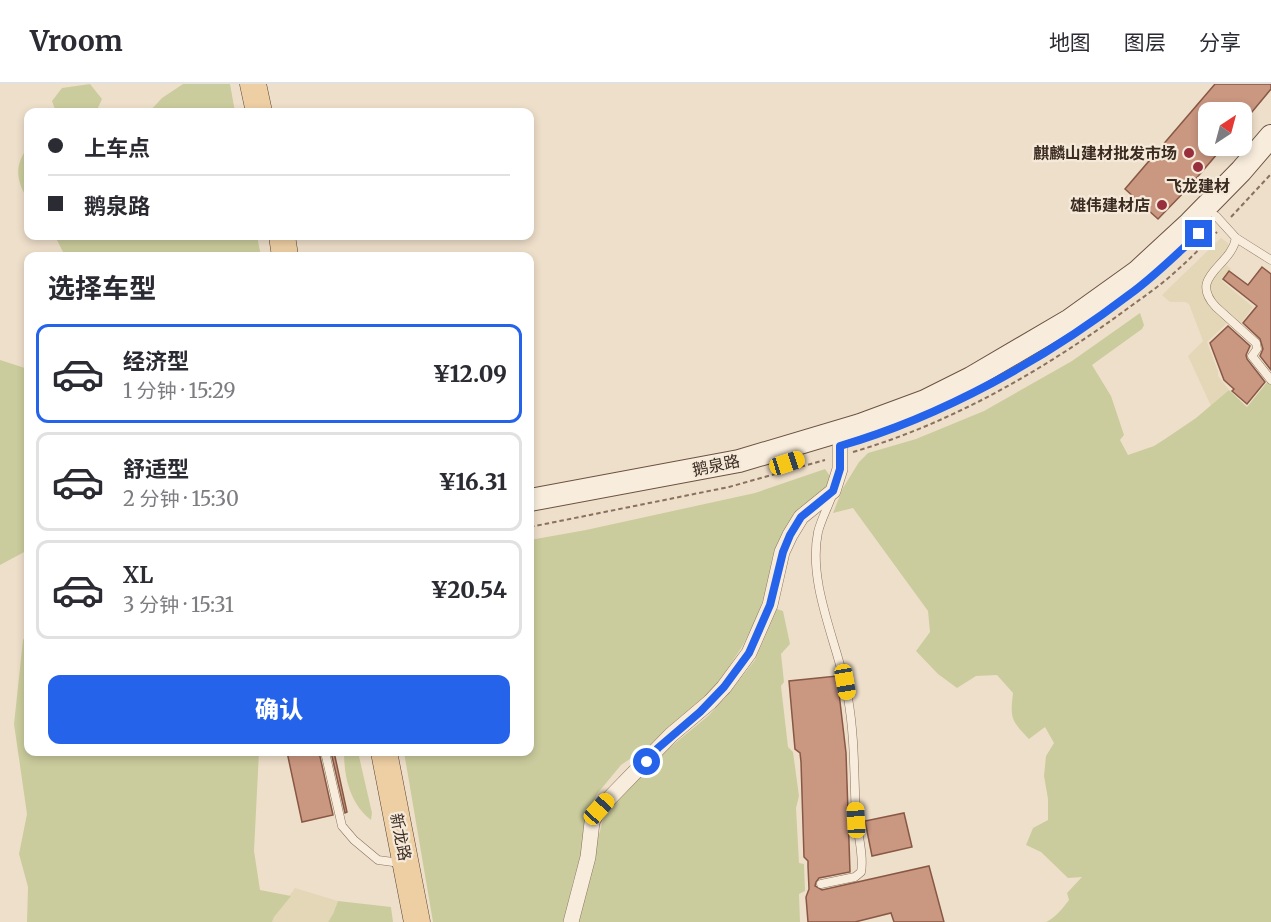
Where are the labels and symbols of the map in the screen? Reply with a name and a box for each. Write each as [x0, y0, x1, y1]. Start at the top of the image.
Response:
north arrow [1198, 102, 1252, 156]
place label: 麒麟山建材批发市场 [1033, 143, 1177, 163]
marker: 麒麟山建材批发市场 [1182, 146, 1196, 160]
marker: 飞龙建材 [1191, 160, 1205, 174]
place label: 飞龙建材 [1166, 176, 1230, 196]
place label: 雄伟建材店 [1070, 195, 1150, 215]
marker: 雄伟建材店 [1155, 198, 1169, 212]
route end [1185, 220, 1212, 247]
car [767, 449, 807, 477]
street label: 鹅泉路 [690, 450, 742, 480]
car [833, 663, 857, 701]
route start [633, 748, 660, 775]
car [580, 790, 618, 828]
car [846, 802, 866, 838]
street label: 新龙路 [387, 812, 415, 862]

